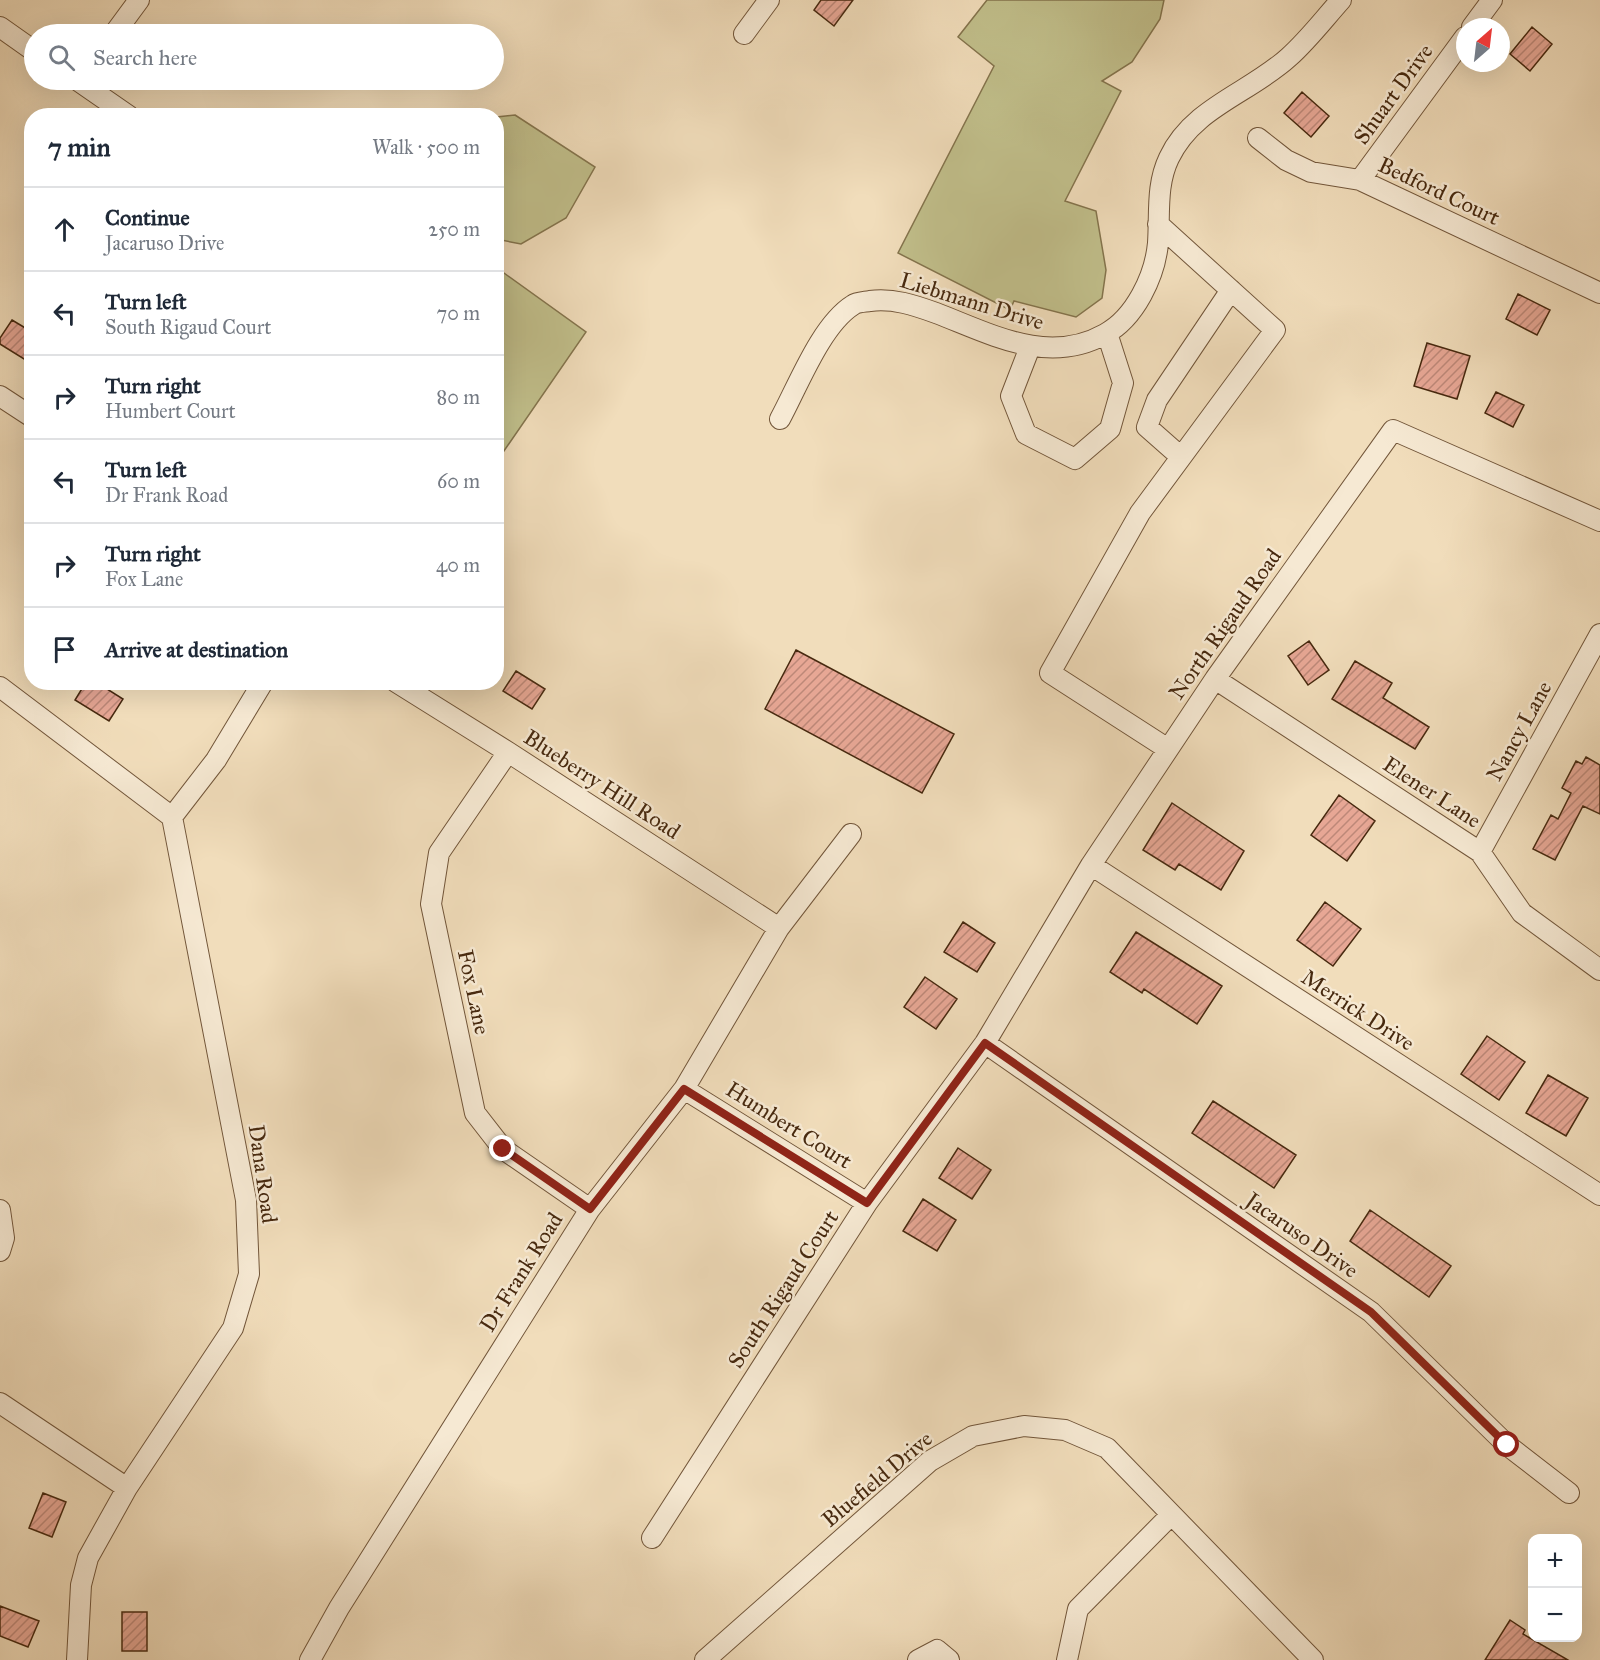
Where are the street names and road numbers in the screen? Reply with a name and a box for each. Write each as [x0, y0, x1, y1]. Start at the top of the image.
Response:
street label: Shuart Drive [1348, 39, 1438, 149]
street label: Bedford Court [1374, 151, 1504, 231]
street label: Liebmann Drive [897, 266, 1047, 336]
street label: North Rigaud Road [1163, 543, 1287, 705]
street label: Nancy Lane [1480, 676, 1558, 786]
street label: Blueberry Hill Road [519, 723, 685, 845]
street label: Elener Lane [1378, 750, 1486, 834]
street label: Fox Lane [452, 947, 496, 1037]
street label: Merrick Drive [1296, 963, 1420, 1057]
street label: Humbert Court [721, 1076, 857, 1175]
street label: Dana Road [243, 1123, 283, 1225]
street label: Jacaruso Drive [1239, 1185, 1363, 1284]
street label: South Rigaud Court [722, 1205, 844, 1373]
street label: Dr Frank Road [474, 1207, 568, 1337]
street label: Bluefield Drive [816, 1425, 938, 1533]

